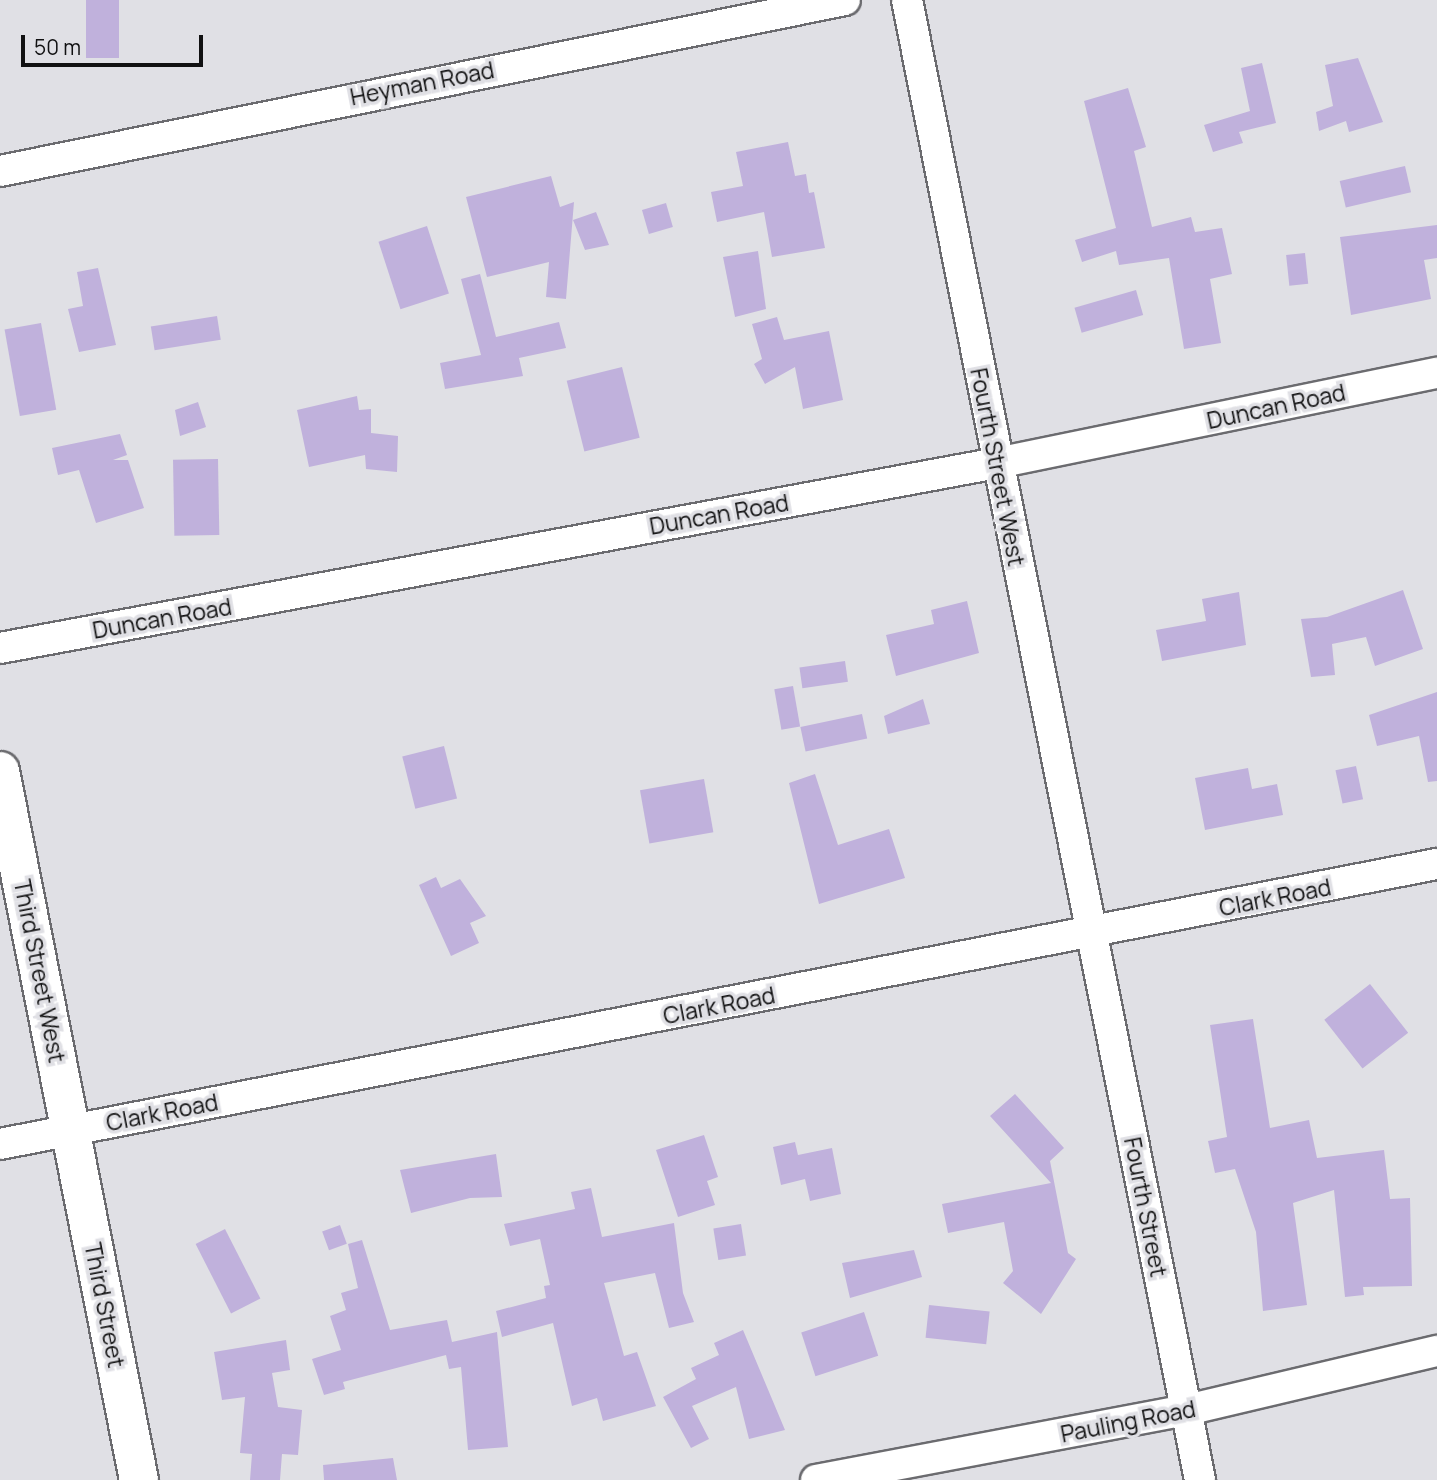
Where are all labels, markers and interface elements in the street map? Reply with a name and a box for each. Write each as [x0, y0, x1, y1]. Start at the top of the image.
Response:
scale bar [24, 21, 206, 65]
text: 50 m [34, 33, 81, 61]
street label: Heyman Road [348, 56, 496, 110]
street label: Fourth Street West [965, 366, 1031, 568]
street label: Duncan Road [1204, 378, 1348, 434]
street label: Duncan Road [647, 488, 791, 540]
street label: Duncan Road [90, 592, 234, 644]
street label: Clark Road [1217, 873, 1333, 921]
street label: Third Street West [9, 877, 71, 1065]
street label: Clark Road [661, 981, 777, 1029]
street label: Clark Road [104, 1088, 220, 1136]
street label: Fourth Street [1119, 1135, 1173, 1279]
street label: Third Street [79, 1240, 131, 1370]
street label: Pauling Road [1058, 1394, 1198, 1448]

